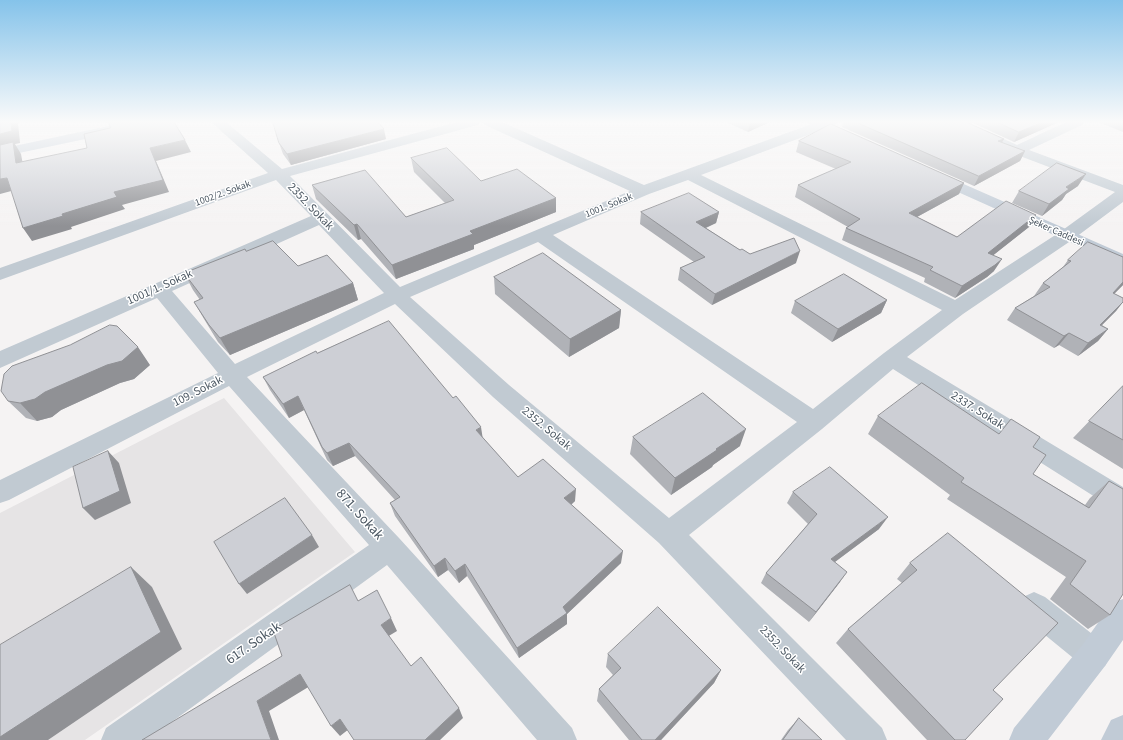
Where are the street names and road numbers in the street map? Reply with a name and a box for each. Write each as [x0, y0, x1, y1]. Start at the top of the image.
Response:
street label: 1002/2. Sokak [193, 178, 253, 210]
street label: 2352. Sokak [284, 180, 336, 234]
street label: 1001. Sokak [584, 191, 634, 221]
street label: Şeker Caddesi [1027, 215, 1085, 249]
street label: 1001/1. Sokak [125, 267, 195, 309]
street label: 109. Sokak [171, 373, 225, 411]
street label: 2337. Sokak [948, 389, 1006, 433]
street label: 2352. Sokak [518, 404, 574, 454]
street label: 871. Sokak [332, 486, 386, 544]
street label: 617. Sokak [223, 619, 285, 669]
street label: 2352. Sokak [756, 623, 808, 677]

